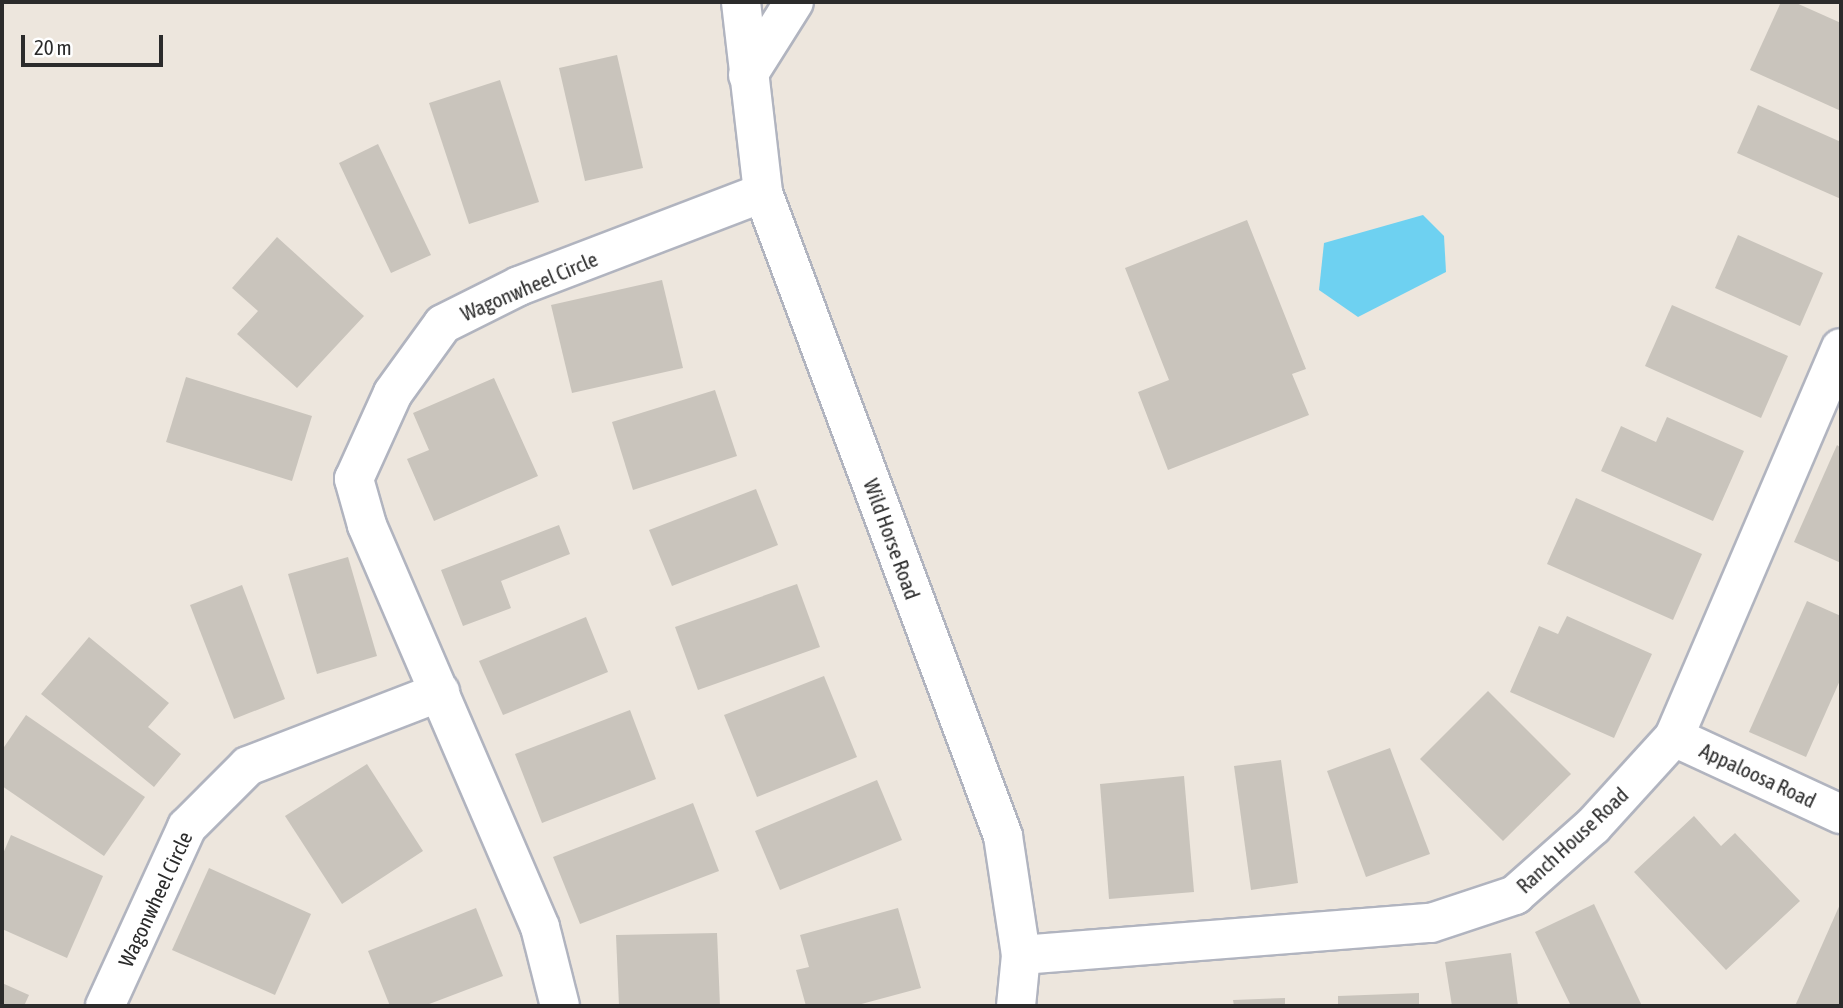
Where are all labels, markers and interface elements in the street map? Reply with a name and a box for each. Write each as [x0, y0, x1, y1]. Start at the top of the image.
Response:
scale bar [24, 21, 166, 65]
text: 20 m [34, 35, 72, 59]
street label: Wagonwheel Circle [457, 246, 601, 326]
street label: Wild Horse Road [859, 475, 925, 603]
street label: Appaloosa Road [1696, 737, 1820, 813]
street label: Ranch House Road [1511, 782, 1633, 898]
street label: Wagonwheel Circle [113, 827, 197, 971]

